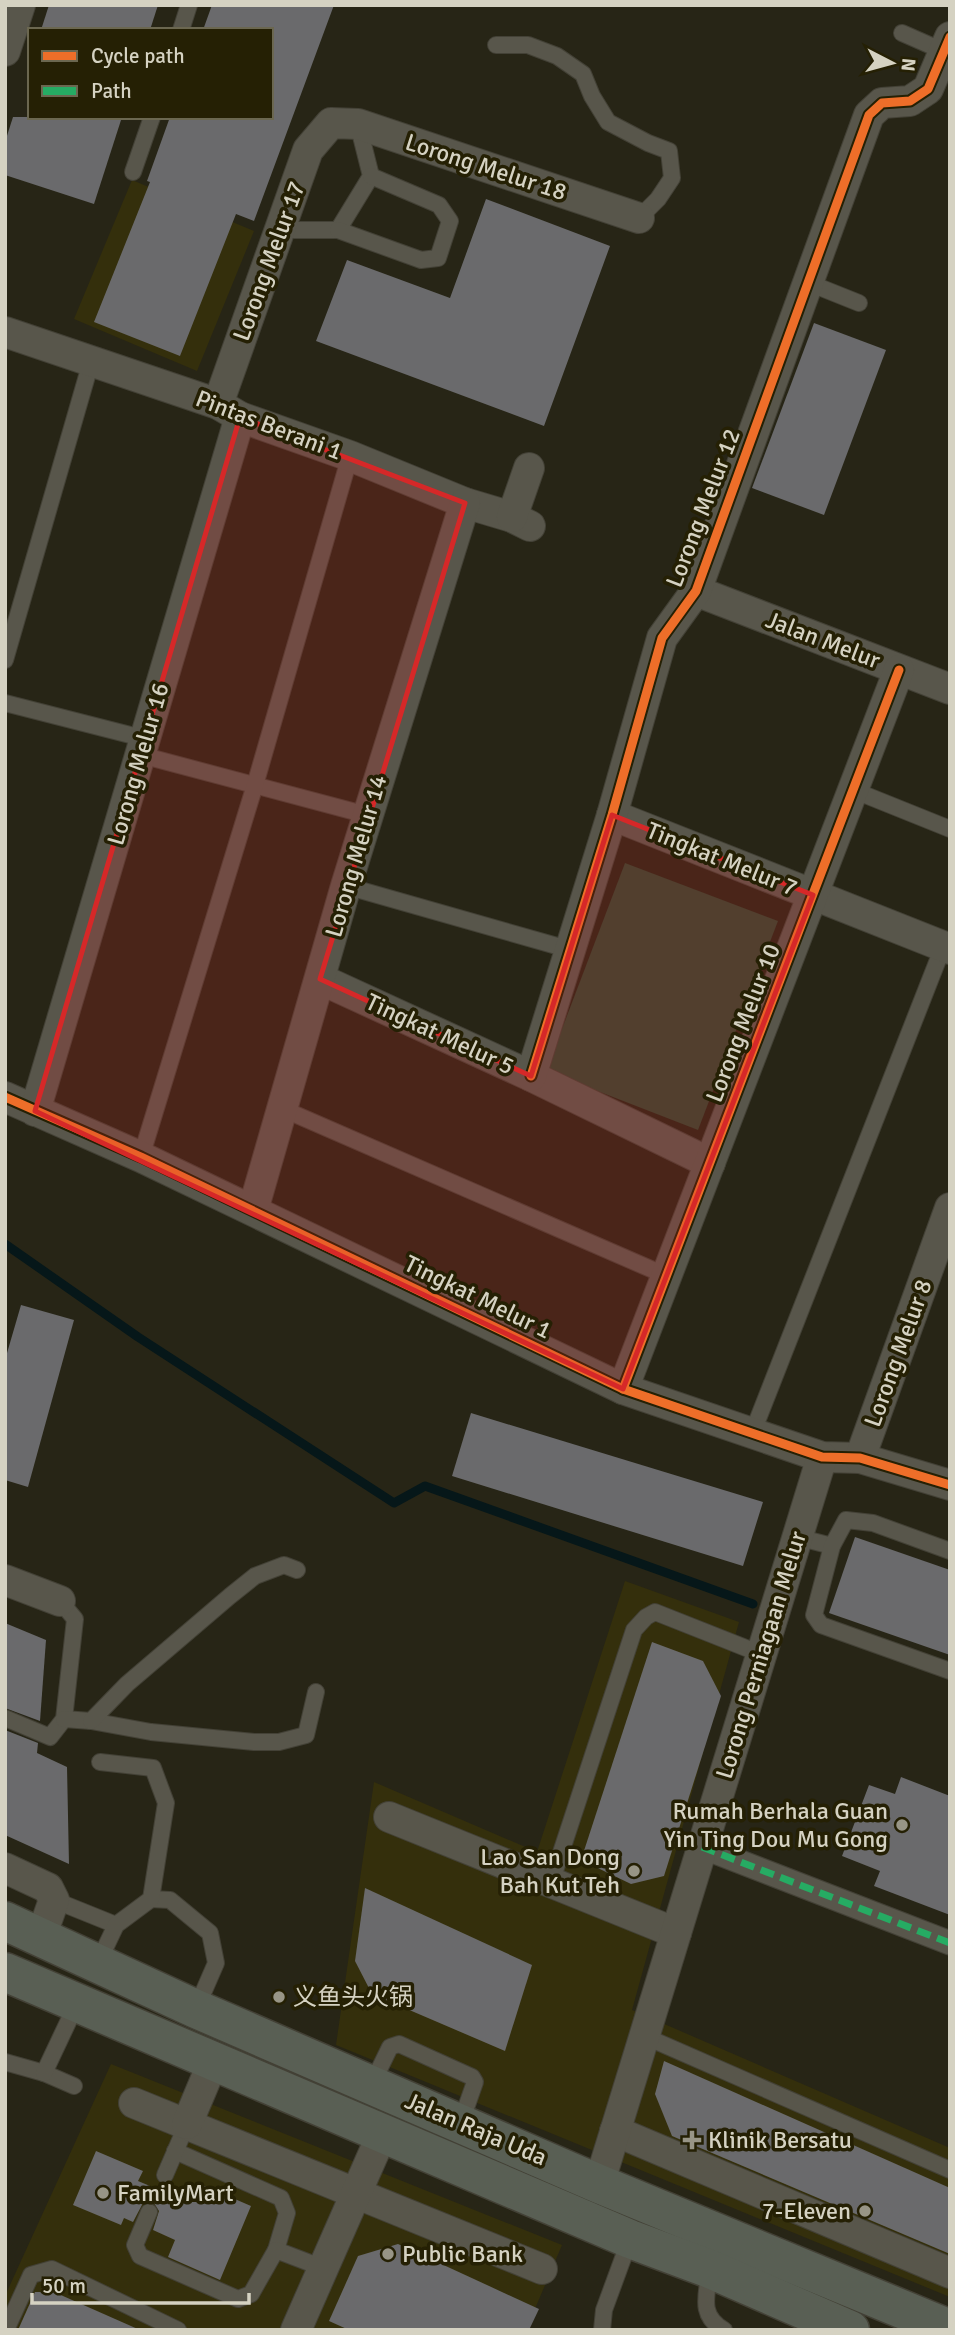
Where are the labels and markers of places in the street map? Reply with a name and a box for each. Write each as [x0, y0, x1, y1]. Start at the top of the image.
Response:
place label: Rumah Berhala Guan Yin Ting Dou Mu Gong [664, 1796, 888, 1854]
marker: Rumah Berhala Guan Yin Ting Dou Mu Gong [894, 1817, 910, 1833]
place label: Lao San Dong Bah Kut Teh [480, 1842, 620, 1900]
marker: Lao San Dong Bah Kut Teh [626, 1863, 642, 1879]
place label: 义鱼头火锅 [293, 1982, 413, 2012]
marker: 义鱼头火锅 [271, 1989, 287, 2005]
place label: Klinik Bersatu [708, 2125, 852, 2155]
marker: Klinik Bersatu [682, 2130, 702, 2150]
place label: FamilyMart [117, 2178, 234, 2208]
marker: FamilyMart [95, 2185, 111, 2201]
place label: 7-Eleven [762, 2196, 851, 2226]
marker: 7-Eleven [857, 2203, 873, 2219]
place label: Public Bank [402, 2239, 523, 2269]
marker: Public Bank [380, 2246, 396, 2262]

